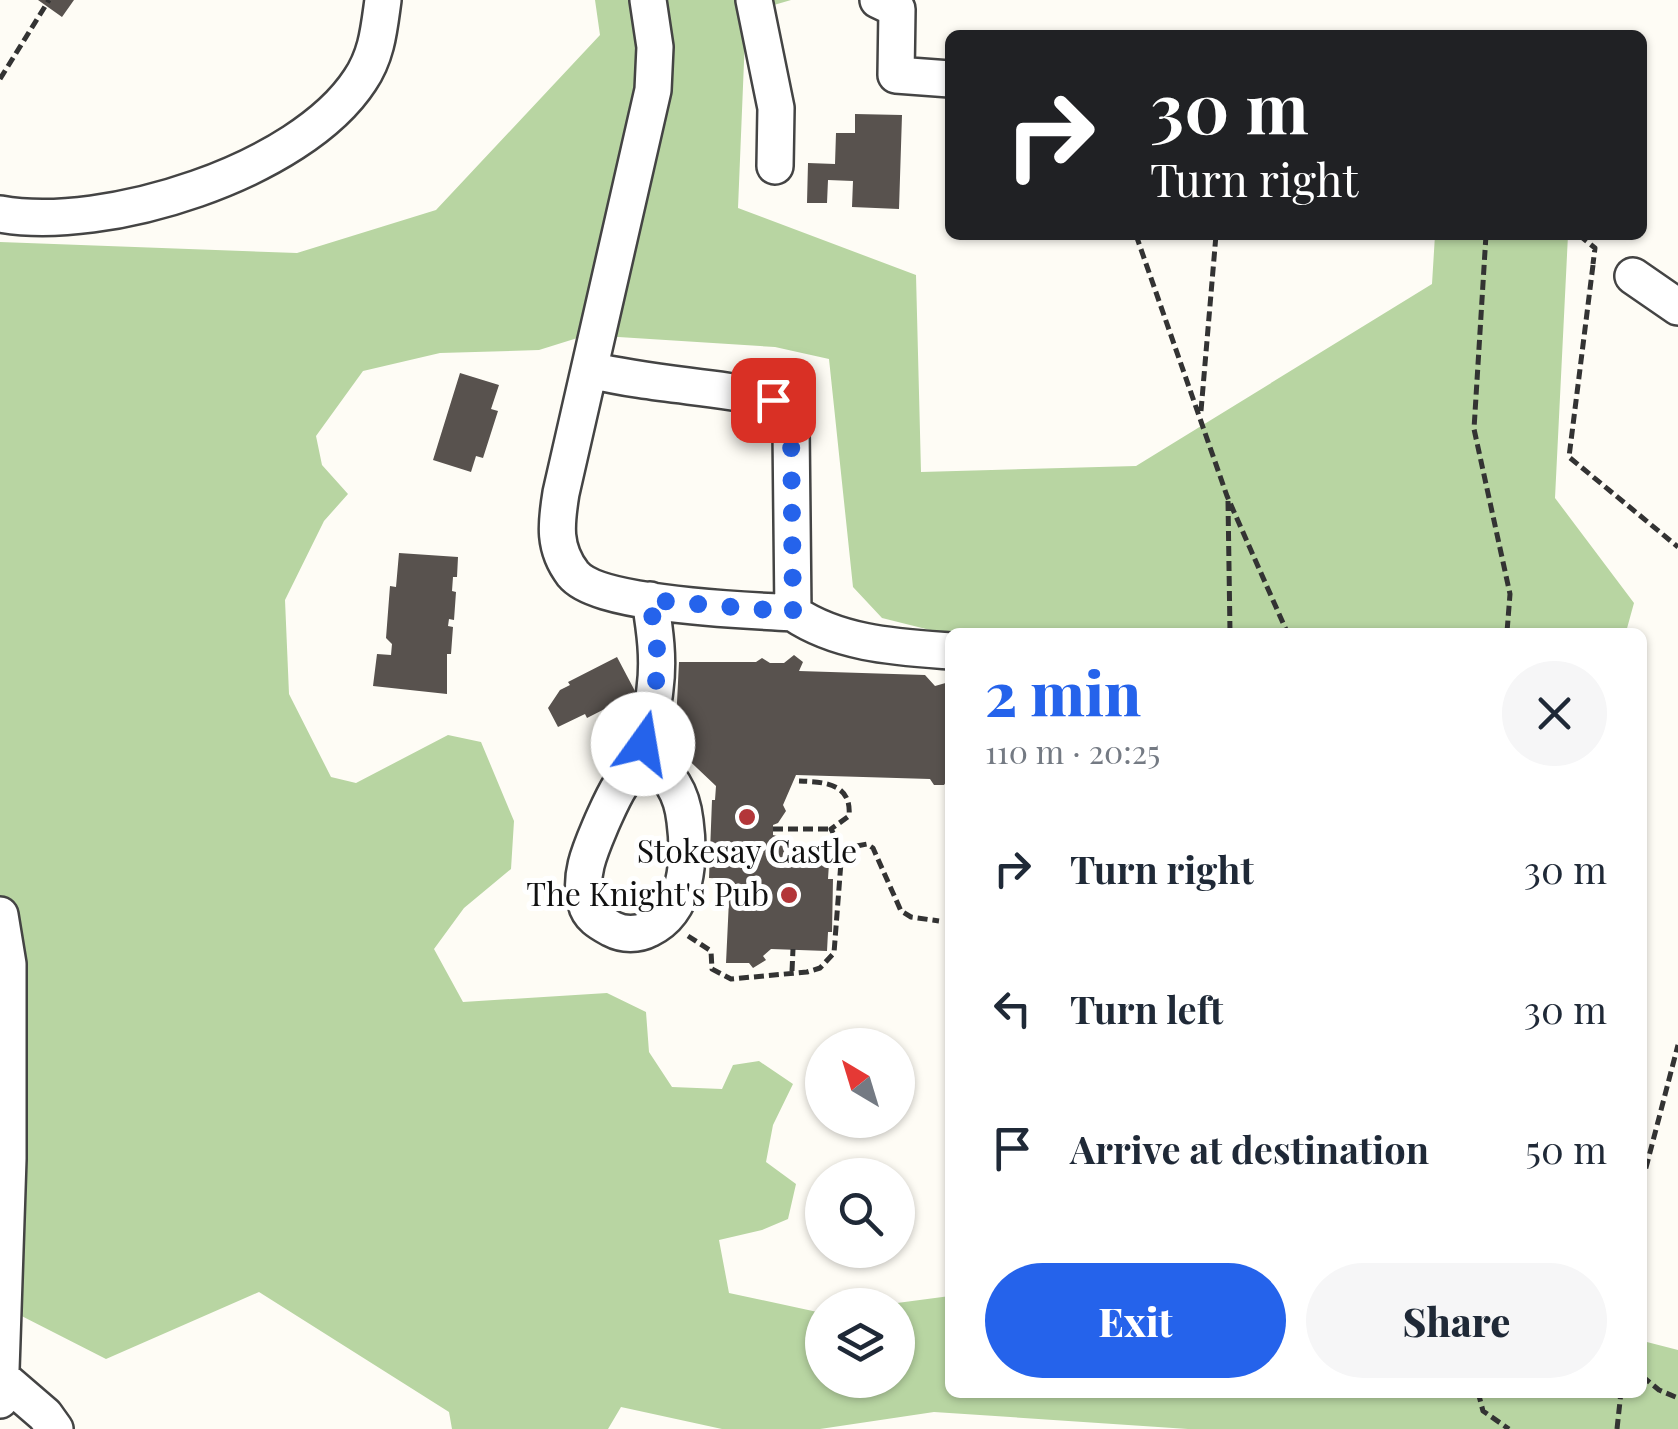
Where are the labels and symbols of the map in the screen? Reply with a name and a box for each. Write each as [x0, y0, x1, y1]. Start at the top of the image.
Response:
pin [731, 358, 816, 443]
position arrow [591, 692, 695, 796]
marker: Stokesay Castle [736, 806, 758, 828]
place label: Stokesay Castle [637, 828, 857, 871]
place label: The Knight's Pub [526, 871, 769, 914]
marker: The Knight's Pub [778, 884, 800, 906]
north arrow [805, 1028, 915, 1138]

